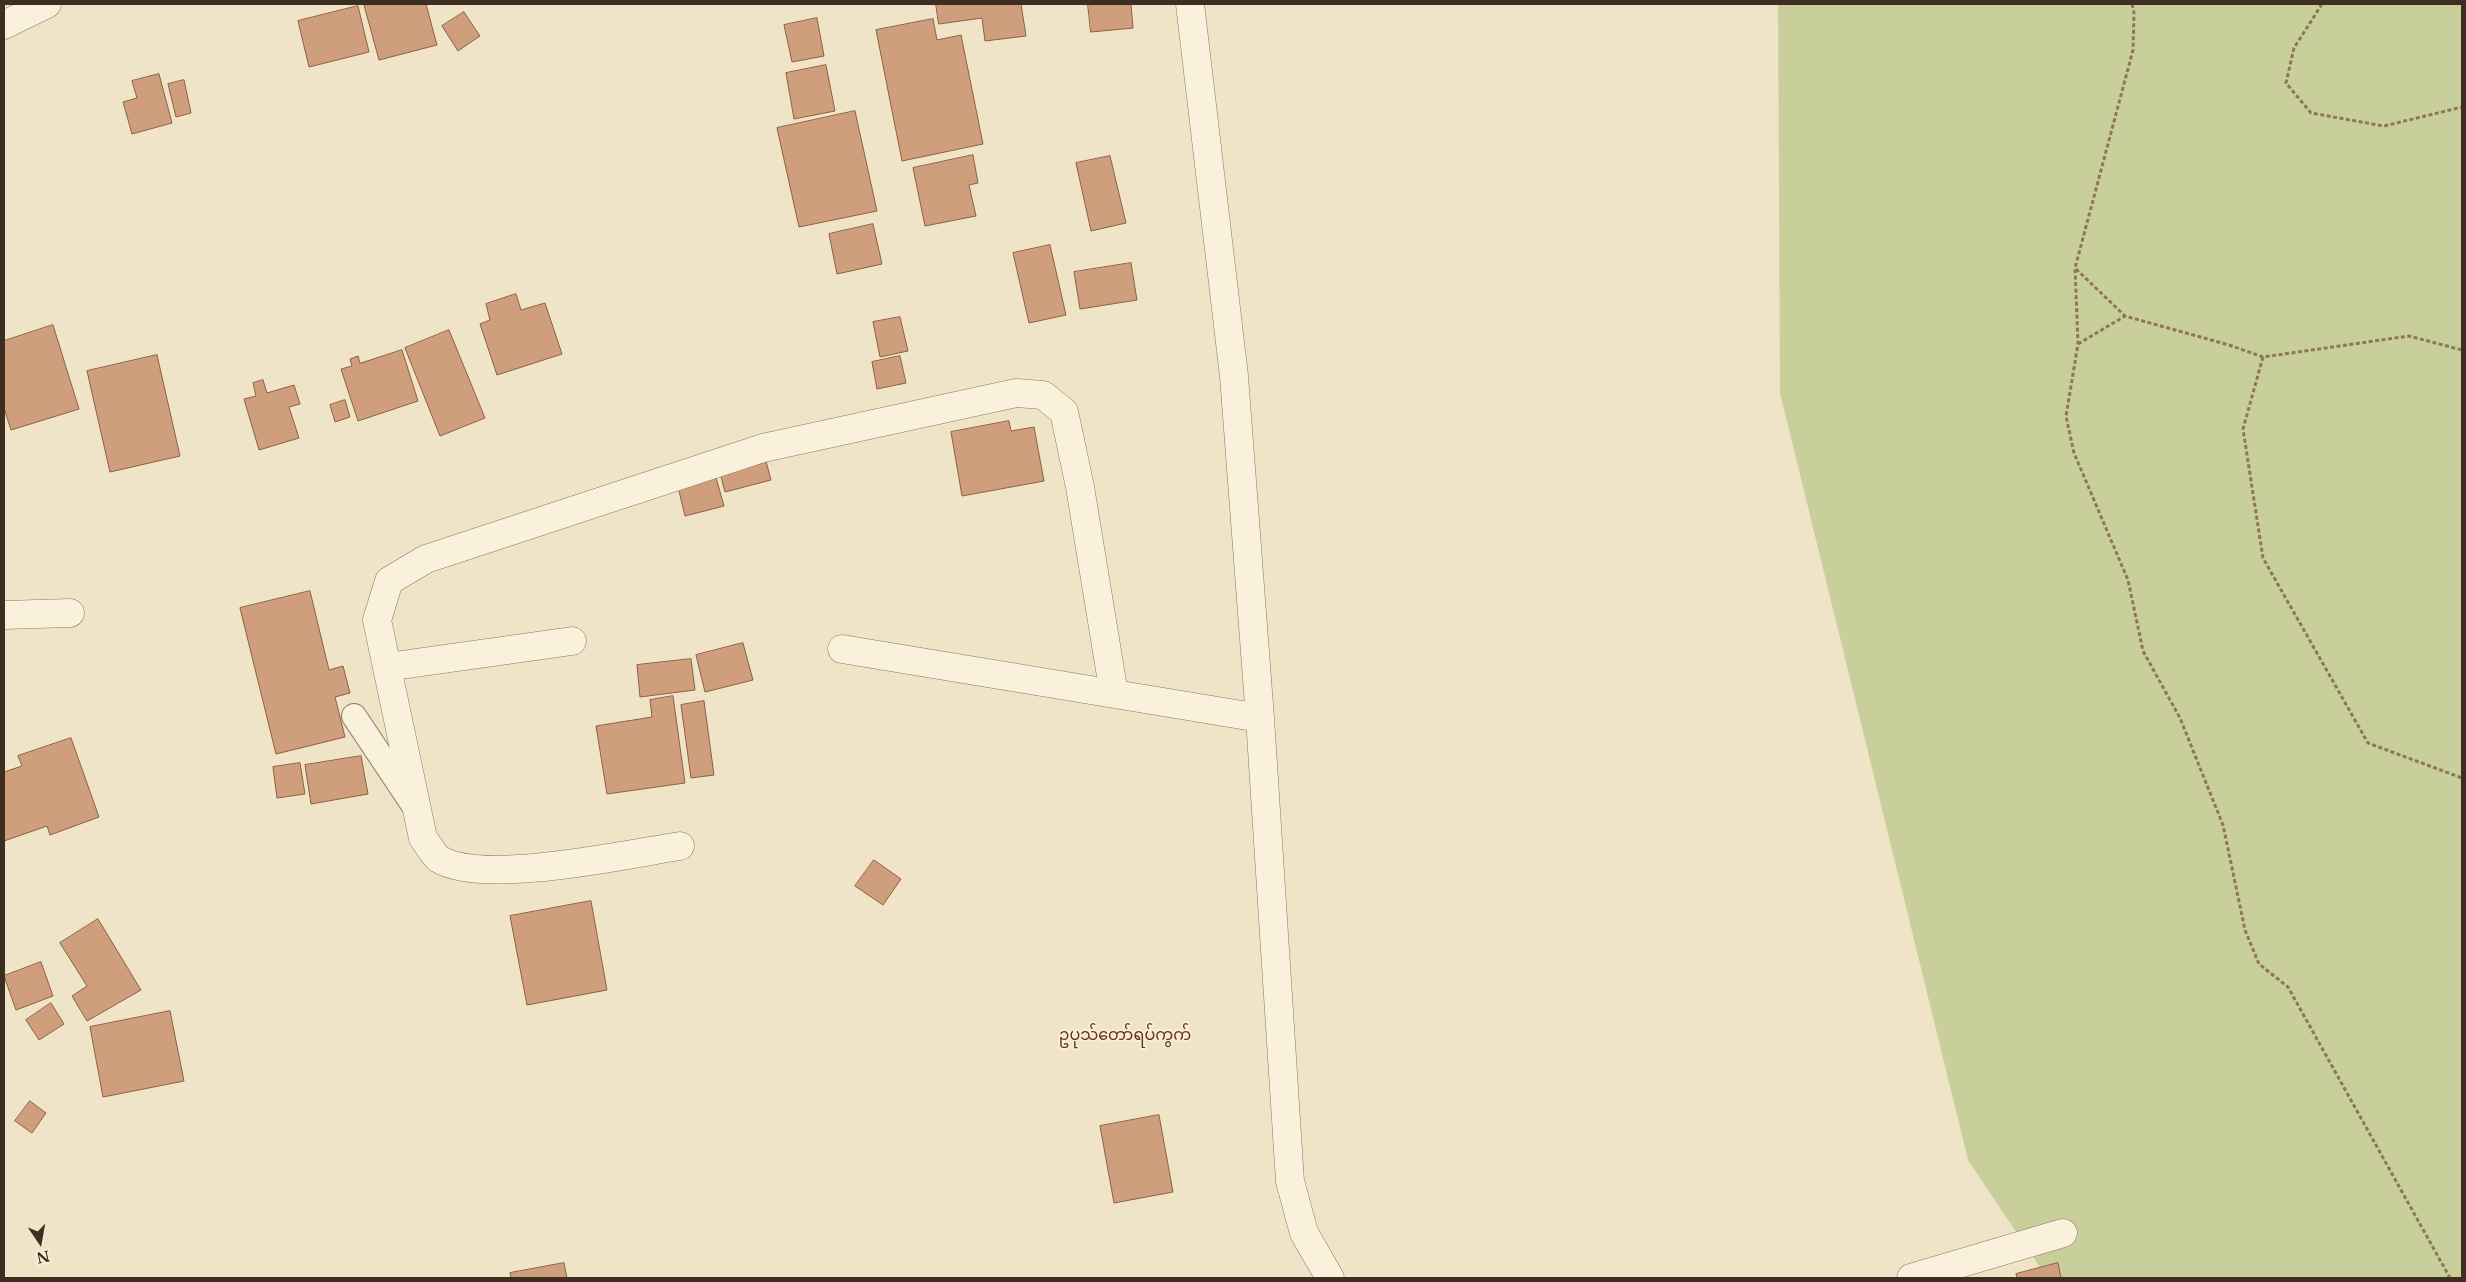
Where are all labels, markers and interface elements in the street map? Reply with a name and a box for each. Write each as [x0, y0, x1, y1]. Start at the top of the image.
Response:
district label: ဥပုသ်တော်ရပ်ကွက် [1059, 1025, 1191, 1045]
north arrow [15, 1217, 65, 1267]
text: N [35, 1246, 51, 1267]

